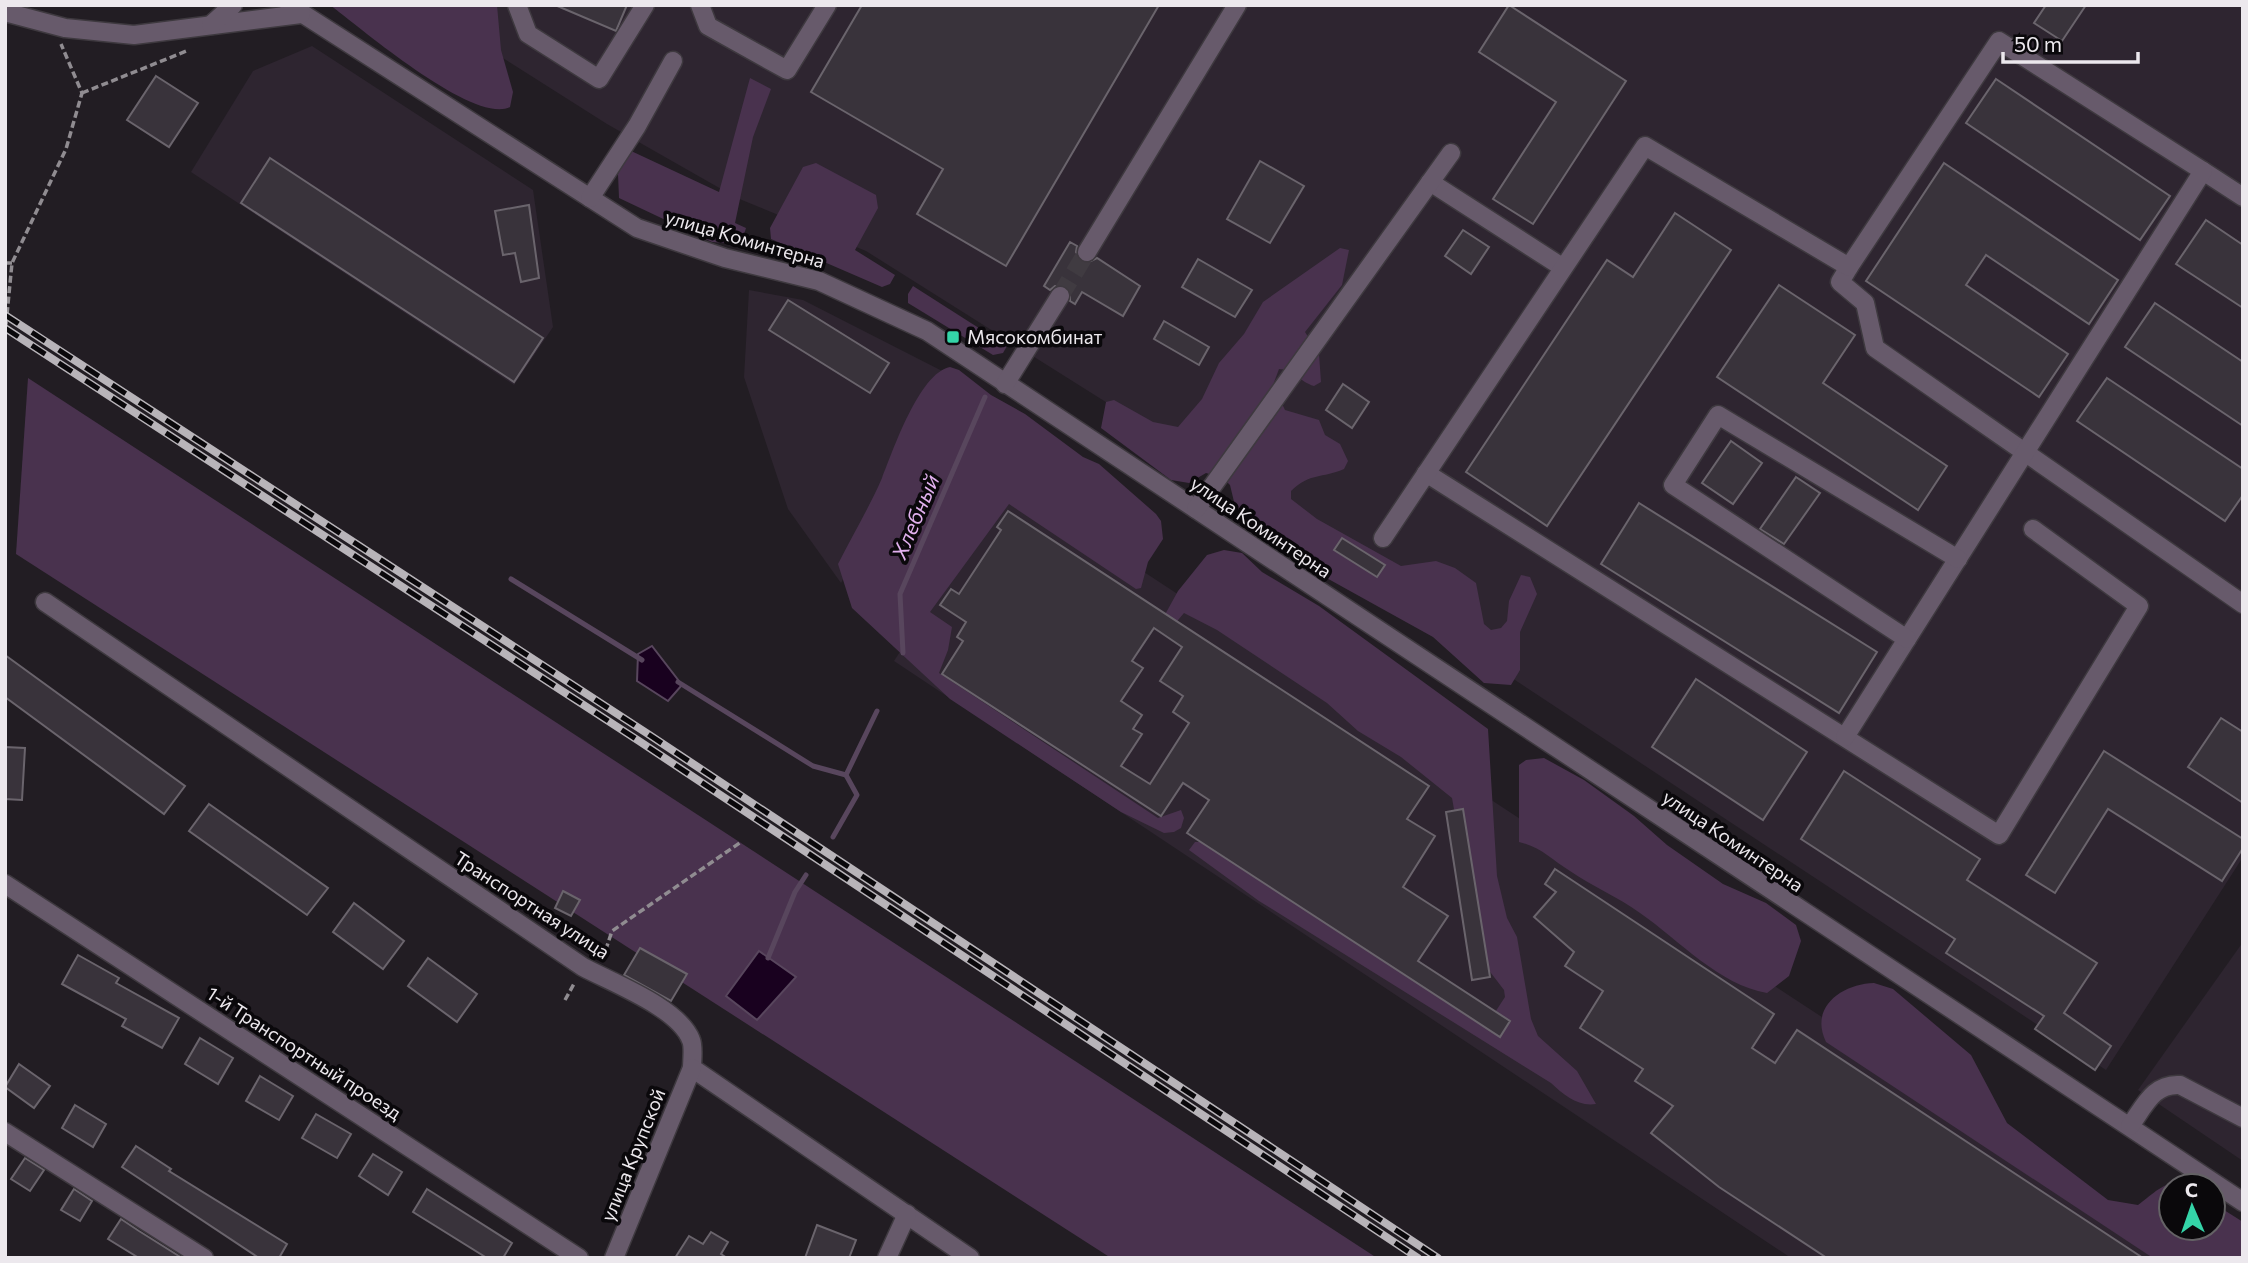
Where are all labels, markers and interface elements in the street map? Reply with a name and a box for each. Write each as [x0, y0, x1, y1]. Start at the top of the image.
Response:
scale bar [2003, 21, 2138, 65]
text: 50 m [2014, 31, 2062, 56]
street label: улица Коминтерна [663, 205, 828, 272]
place label: Мясокомбинат [967, 325, 1103, 348]
marker: Мясокомбинат [945, 329, 961, 345]
water label: Хлебный [885, 470, 944, 563]
street label: улица Коминтерна [1187, 471, 1336, 582]
street label: улица Коминтерна [1659, 785, 1808, 896]
street label: Транспортная улица [450, 846, 614, 963]
street label: 1-й Транспортный проезд [203, 981, 406, 1124]
street label: улица Крупской [595, 1085, 670, 1225]
north arrow [2157, 1172, 2227, 1242]
text: С [2184, 1178, 2198, 1201]

